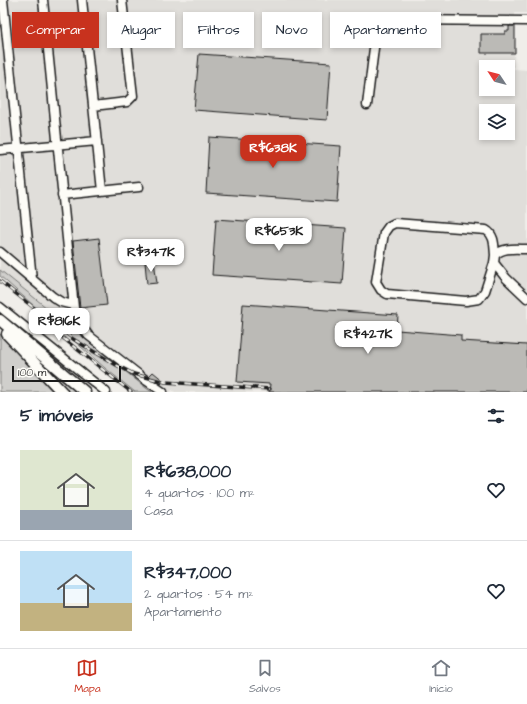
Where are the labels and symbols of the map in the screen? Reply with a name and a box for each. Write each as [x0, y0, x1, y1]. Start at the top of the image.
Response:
north arrow [479, 60, 515, 96]
pin: R$638K [240, 135, 306, 169]
pin: R$653K [246, 218, 312, 252]
pin: R$347K [118, 239, 184, 273]
pin: R$816K [26, 308, 92, 342]
pin: R$427K [335, 321, 401, 355]
scale bar [12, 364, 121, 383]

